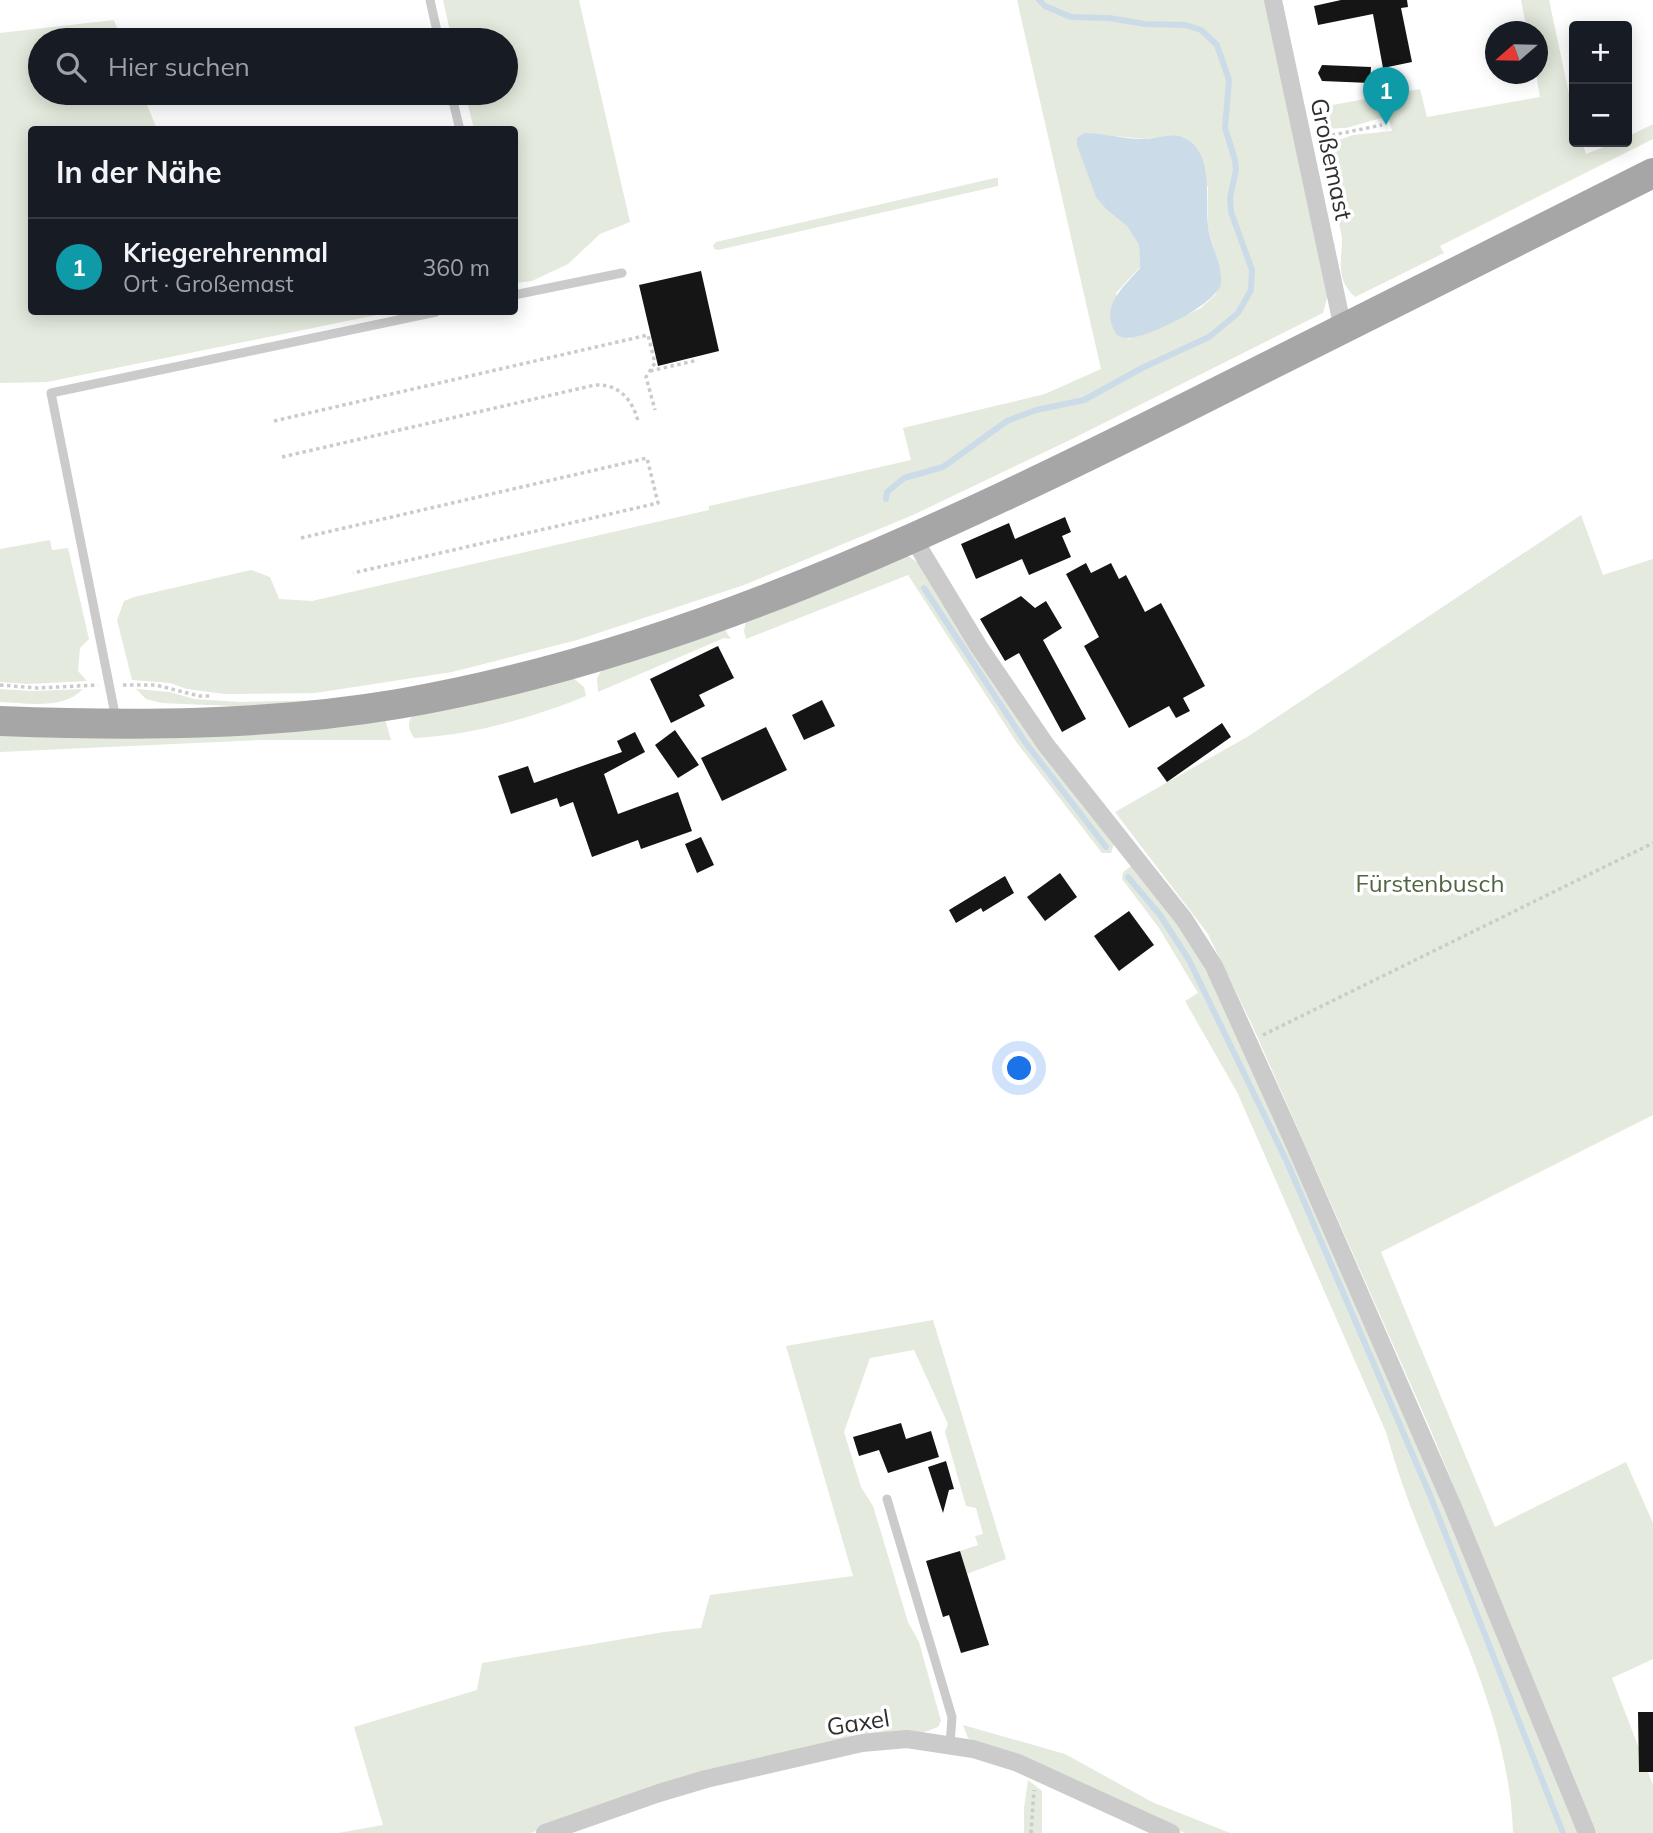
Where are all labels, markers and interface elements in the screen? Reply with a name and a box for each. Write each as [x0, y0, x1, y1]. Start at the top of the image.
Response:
north arrow [1485, 21, 1548, 84]
map controls [1569, 21, 1632, 147]
button: + [1569, 21, 1632, 84]
search box [28, 28, 518, 105]
icon: search [52, 48, 90, 86]
text: Hier suchen [108, 50, 250, 83]
pin: 1 [1363, 67, 1409, 125]
button: − [1569, 84, 1632, 147]
street label: Großemast [1304, 95, 1360, 223]
text: In der Nähe [56, 153, 222, 191]
text: Kriegerehrenmal [123, 236, 328, 269]
text: 1 [72, 253, 86, 282]
text: 360 m [422, 253, 490, 282]
text: Ort · Großemast [123, 269, 294, 298]
park label: Fürstenbusch [1356, 868, 1504, 898]
your location [1002, 1051, 1036, 1085]
street label: Gaxel [824, 1702, 892, 1742]

